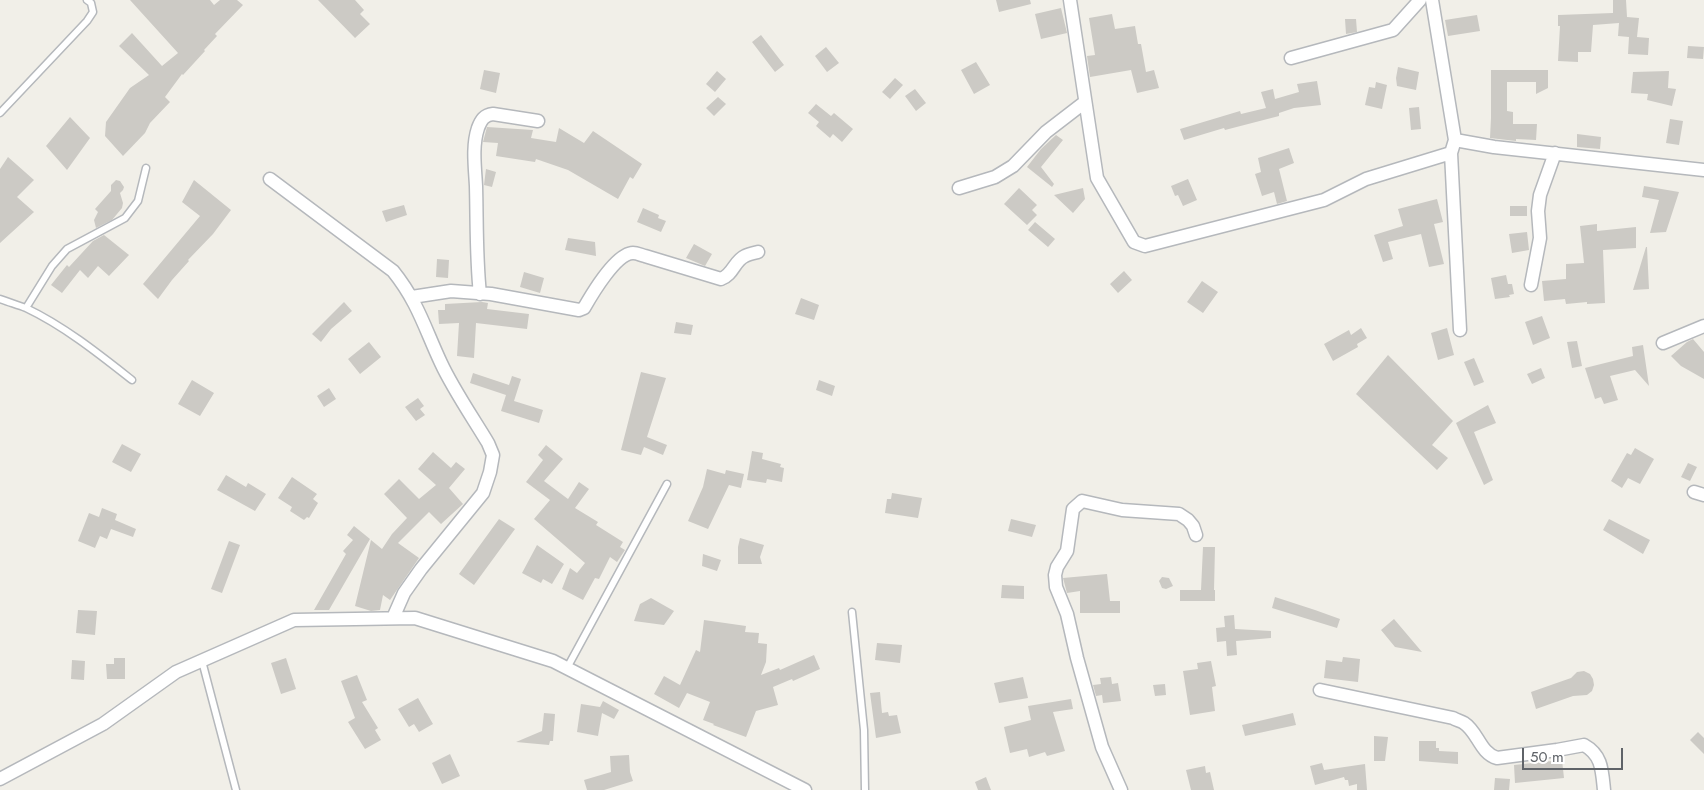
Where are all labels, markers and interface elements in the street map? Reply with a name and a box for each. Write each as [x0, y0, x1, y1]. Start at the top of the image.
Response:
scale bar [1524, 738, 1625, 770]
text: 50 m [1530, 746, 1564, 768]

